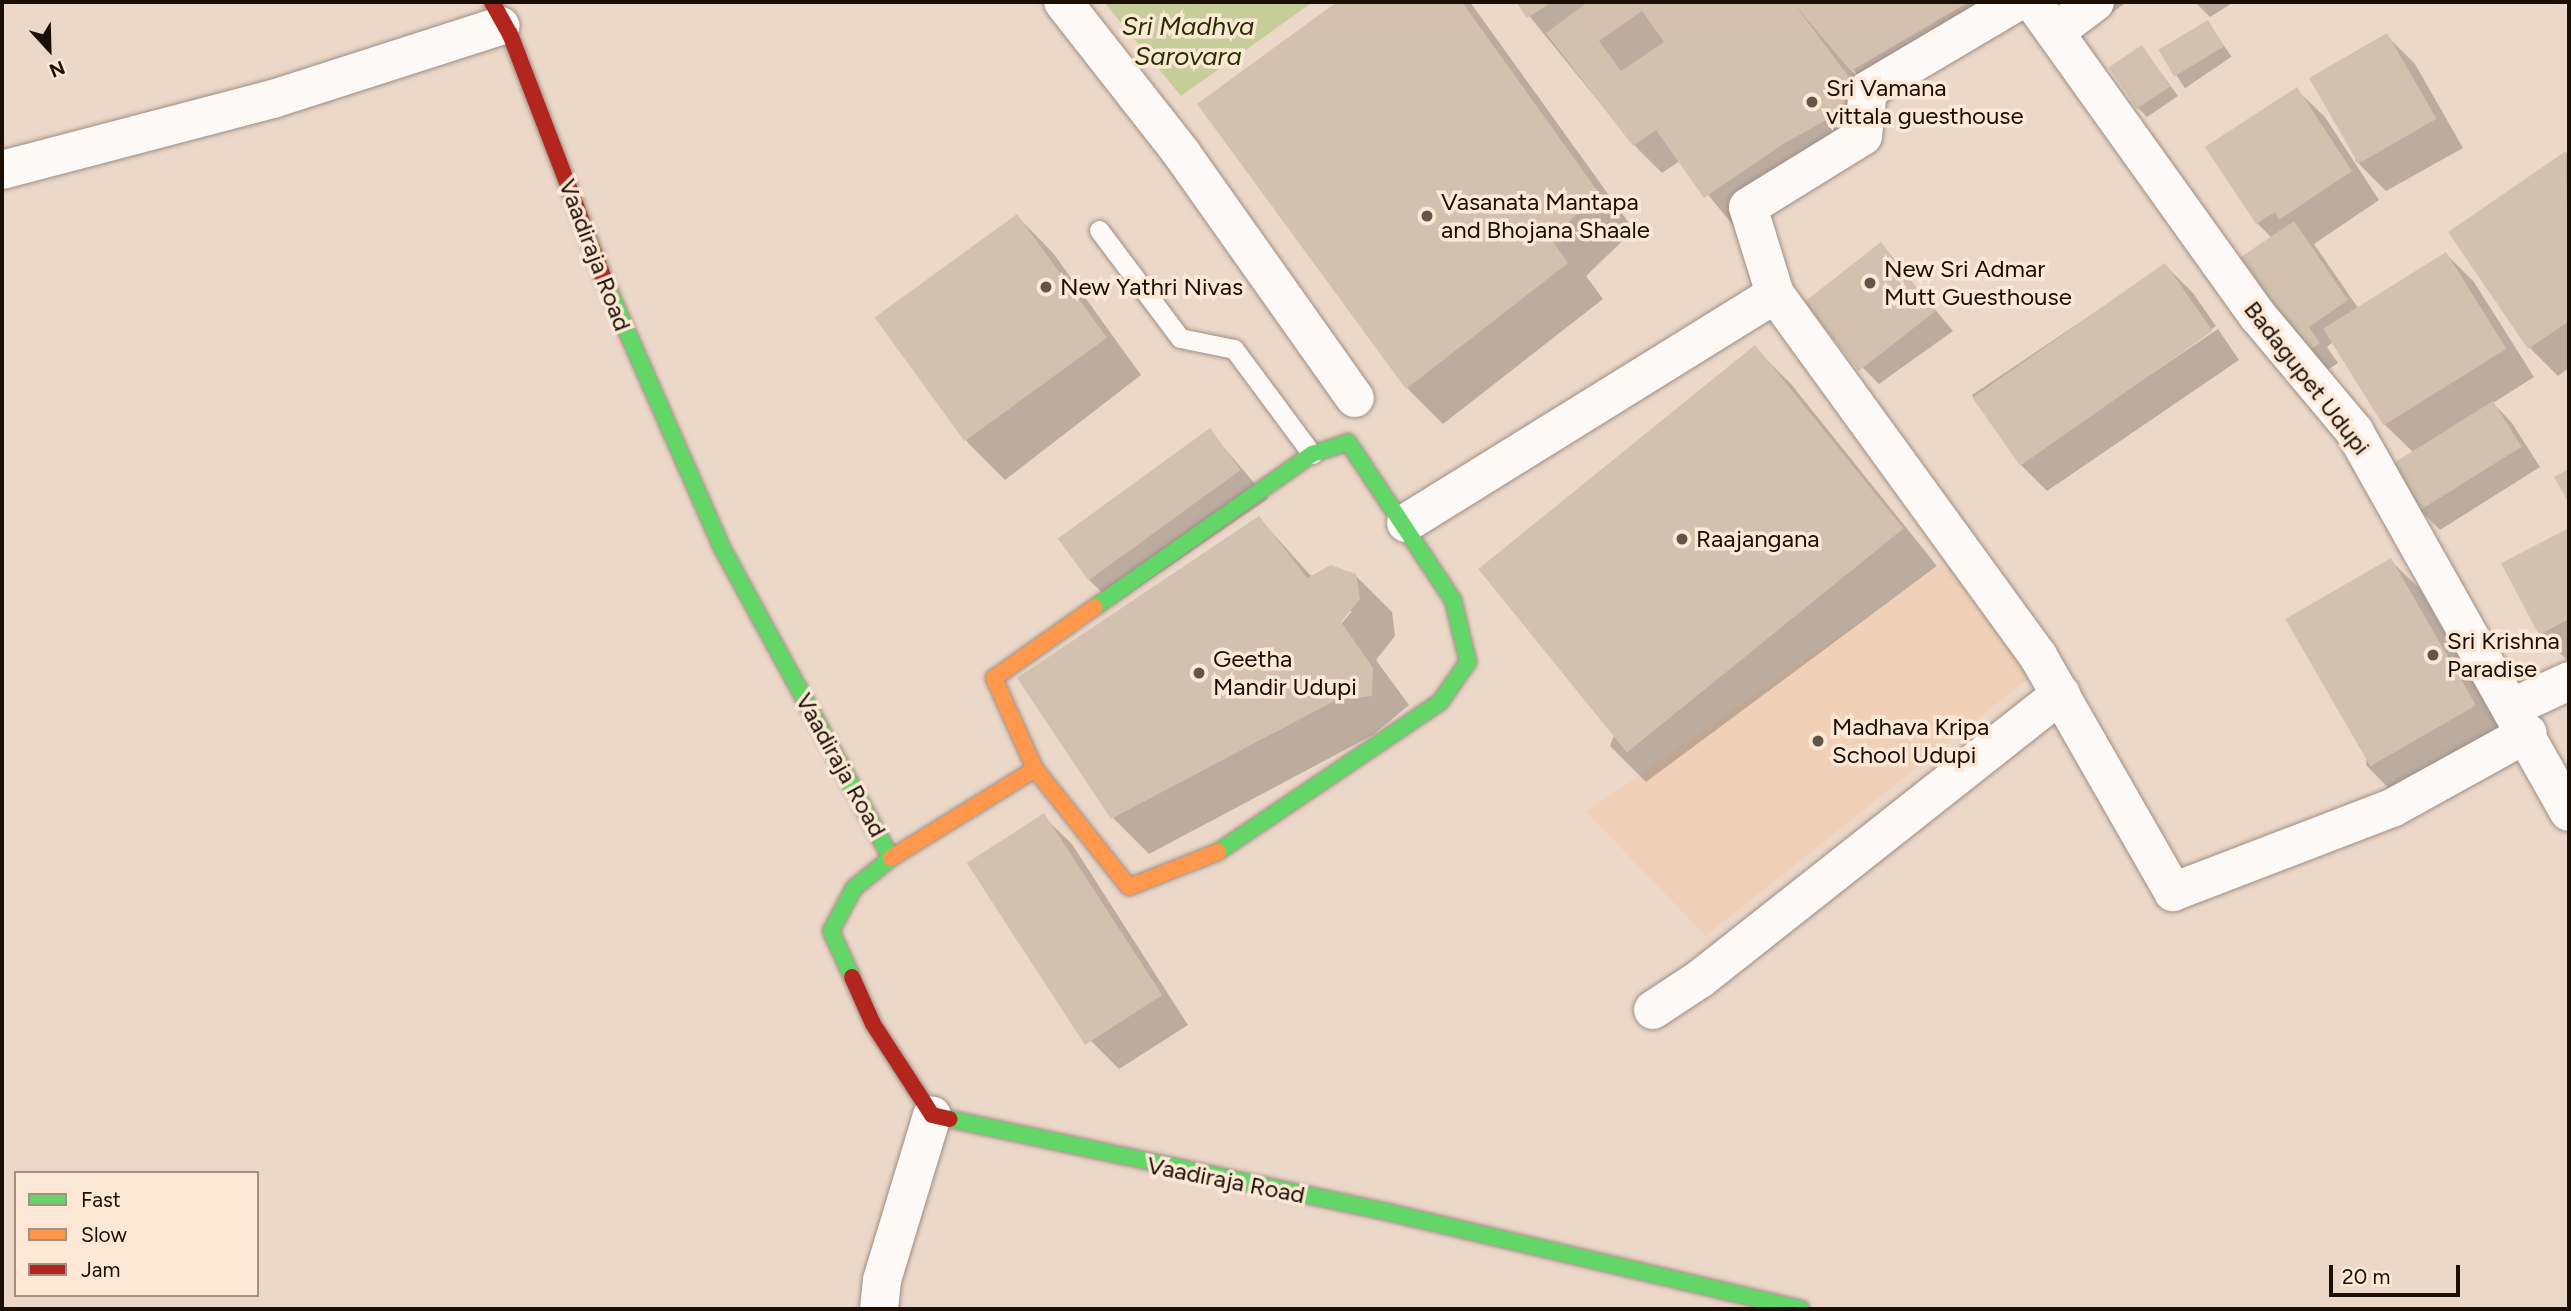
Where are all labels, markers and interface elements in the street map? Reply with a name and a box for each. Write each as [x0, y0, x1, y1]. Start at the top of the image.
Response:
water label: Sri Madhva Sarovara [1122, 11, 1254, 72]
north arrow [14, 14, 84, 84]
text: N [46, 56, 68, 82]
place label: Sri Vamana vittala guesthouse [1826, 74, 2024, 130]
marker: Sri Vamana vittala guesthouse [1804, 94, 1820, 110]
street label: Vaadiraja Road [553, 175, 637, 335]
place label: Vasanata Mantapa and Bhojana Shaale [1441, 188, 1650, 244]
marker: Vasanata Mantapa and Bhojana Shaale [1419, 208, 1435, 224]
place label: New Sri Admar Mutt Guesthouse [1884, 255, 2072, 311]
place label: New Yathri Nivas [1060, 273, 1243, 301]
marker: New Sri Admar Mutt Guesthouse [1862, 275, 1878, 291]
marker: New Yathri Nivas [1038, 279, 1054, 295]
street label: Badagupet Udupi [2238, 295, 2376, 461]
place label: Raajangana [1696, 525, 1820, 553]
marker: Raajangana [1674, 531, 1690, 547]
place label: Sri Krishna Paradise [2447, 627, 2560, 683]
place label: Geetha Mandir Udupi [1213, 645, 1357, 701]
marker: Sri Krishna Paradise [2425, 647, 2441, 663]
marker: Geetha Mandir Udupi [1191, 665, 1207, 681]
street label: Vaadiraja Road [790, 688, 892, 842]
place label: Madhava Kripa School Udupi [1832, 713, 1989, 769]
marker: Madhava Kripa School Udupi [1810, 733, 1826, 749]
street label: Vaadiraja Road [1145, 1151, 1307, 1209]
legend [14, 1171, 259, 1297]
text: Fast [81, 1187, 121, 1212]
text: Slow [81, 1222, 127, 1247]
scale bar [2333, 1252, 2464, 1296]
text: Jam [81, 1257, 120, 1282]
text: 20 m [2342, 1264, 2390, 1289]

